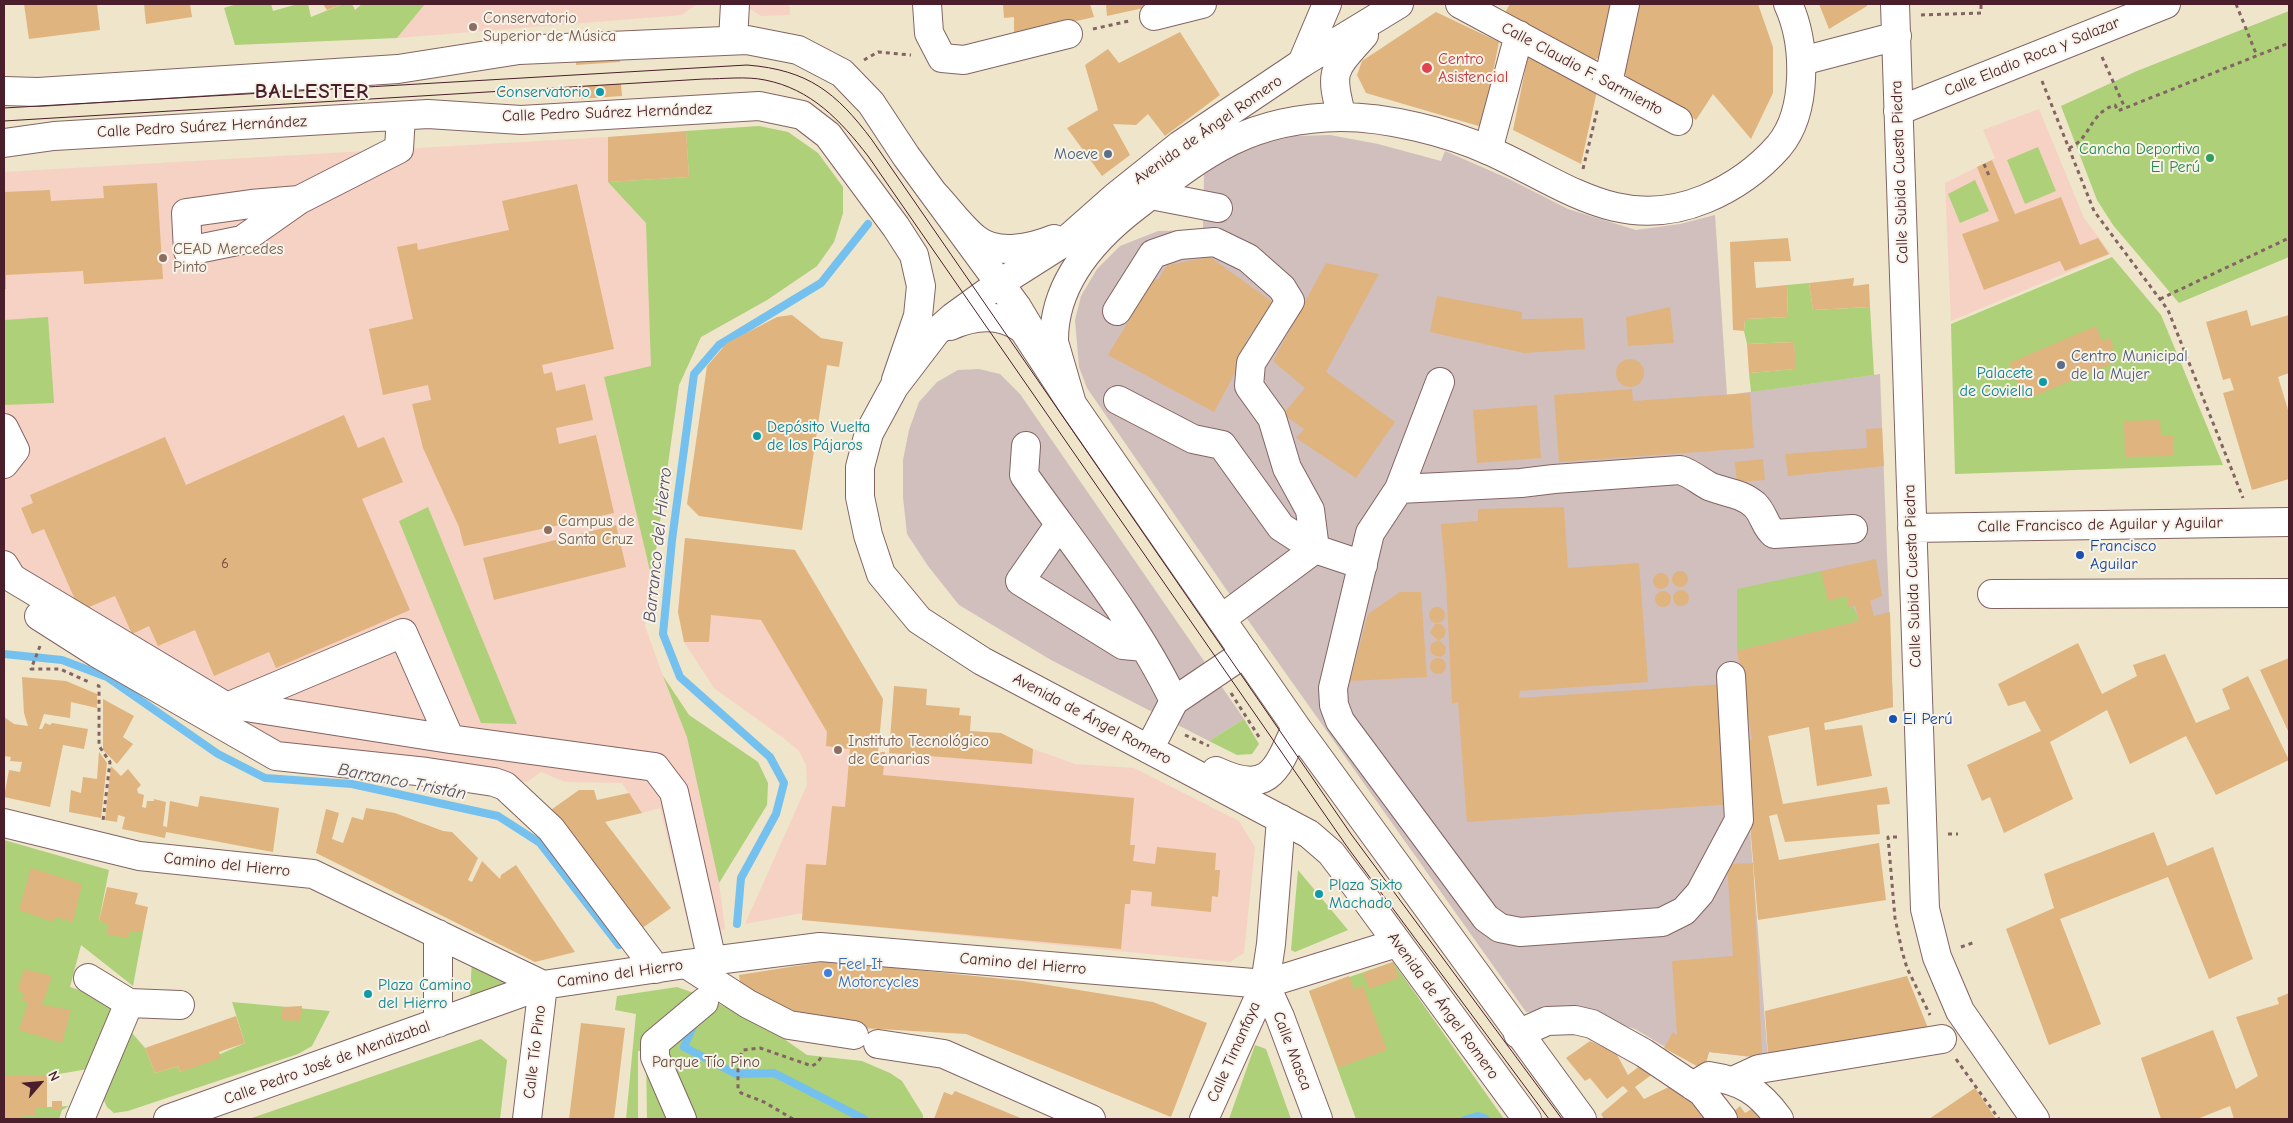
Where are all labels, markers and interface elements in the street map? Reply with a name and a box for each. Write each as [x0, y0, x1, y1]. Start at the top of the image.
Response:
place label: Conservatorio Superior de Música [483, 8, 616, 46]
street label: Calle Eladio Roca y Salazar [1942, 13, 2122, 101]
street label: Calle Claudio F. Sarmiento [1498, 18, 1666, 120]
marker: Conservatorio Superior de Música [467, 21, 479, 33]
place label: Centro Asistencial [1438, 49, 1508, 87]
marker: Centro Asistencial [1420, 61, 1434, 75]
street label: Avenida de Ángel Romero [1130, 71, 1286, 189]
district label: BALLESTER [254, 79, 370, 105]
street label: Calle Subida Cuesta Piedra [1887, 80, 1913, 264]
place label: Conservatorio [496, 82, 590, 102]
marker: Conservatorio [594, 86, 606, 98]
street label: Calle Pedro Suárez Hernández [502, 100, 712, 126]
street label: Calle Pedro Suárez Hernández [97, 112, 307, 142]
place label: Cancha Deportiva El Perú [2079, 139, 2200, 177]
place label: Moeve [1054, 144, 1098, 164]
marker: Moeve [1102, 148, 1114, 160]
marker: Cancha Deportiva El Perú [2204, 152, 2216, 164]
place label: CEAD Mercedes Pinto [173, 239, 283, 277]
marker: CEAD Mercedes Pinto [157, 252, 169, 264]
place label: Centro Municipal de la Mujer [2071, 346, 2188, 384]
marker: Centro Municipal de la Mujer [2055, 359, 2067, 371]
place label: Palacete de Coviella [1959, 363, 2033, 401]
marker: Palacete de Coviella [2037, 376, 2049, 388]
place label: Depósito Vuelta de los Pájaros [767, 417, 870, 455]
marker: Depósito Vuelta de los Pájaros [751, 430, 763, 442]
water label: Barranco del Hierro [639, 466, 677, 624]
street label: Calle Subida Cuesta Piedra [1900, 484, 1926, 668]
place label: Campus de Santa Cruz [558, 511, 634, 549]
street label: Calle Francisco de Aguilar y Aguilar [1977, 513, 2223, 537]
marker: Campus de Santa Cruz [542, 524, 554, 536]
place label: Francisco Aguilar [2090, 536, 2157, 574]
marker: Francisco Aguilar [2074, 549, 2086, 561]
house number: 6 [221, 556, 229, 572]
street label: Avenida de Ángel Romero [1009, 669, 1175, 769]
place label: El Perú [1903, 709, 1952, 729]
marker: El Perú [1887, 713, 1899, 725]
place label: Instituto Tecnológico de Canarias [848, 731, 989, 769]
marker: Instituto Tecnológico de Canarias [832, 744, 844, 756]
water label: Barranco Tristán [336, 759, 468, 805]
street label: Camino del Hierro [163, 849, 291, 881]
place label: Plaza Sixto Machado [1329, 875, 1403, 913]
marker: Plaza Sixto Machado [1313, 888, 1325, 900]
street label: Avenida de Ángel Romero [1383, 929, 1503, 1083]
street label: Camino del Hierro [959, 949, 1087, 979]
place label: Feel It Motorcycles [838, 954, 919, 992]
street label: Camino del Hierro [556, 956, 684, 992]
marker: Feel It Motorcycles [822, 967, 834, 979]
place label: Plaza Camino del Hierro [378, 975, 471, 1013]
marker: Plaza Camino del Hierro [362, 988, 374, 1000]
street label: Calle Timanfaya [1203, 999, 1265, 1105]
street label: Calle Tío Pino [520, 1004, 550, 1100]
street label: Calle Masca [1268, 1009, 1316, 1093]
street label: Calle Pedro José de Mendizabal [221, 1017, 433, 1109]
park label: Parque Tío Pino [652, 1052, 760, 1072]
north arrow [15, 1058, 65, 1108]
text: N [44, 1068, 63, 1084]

